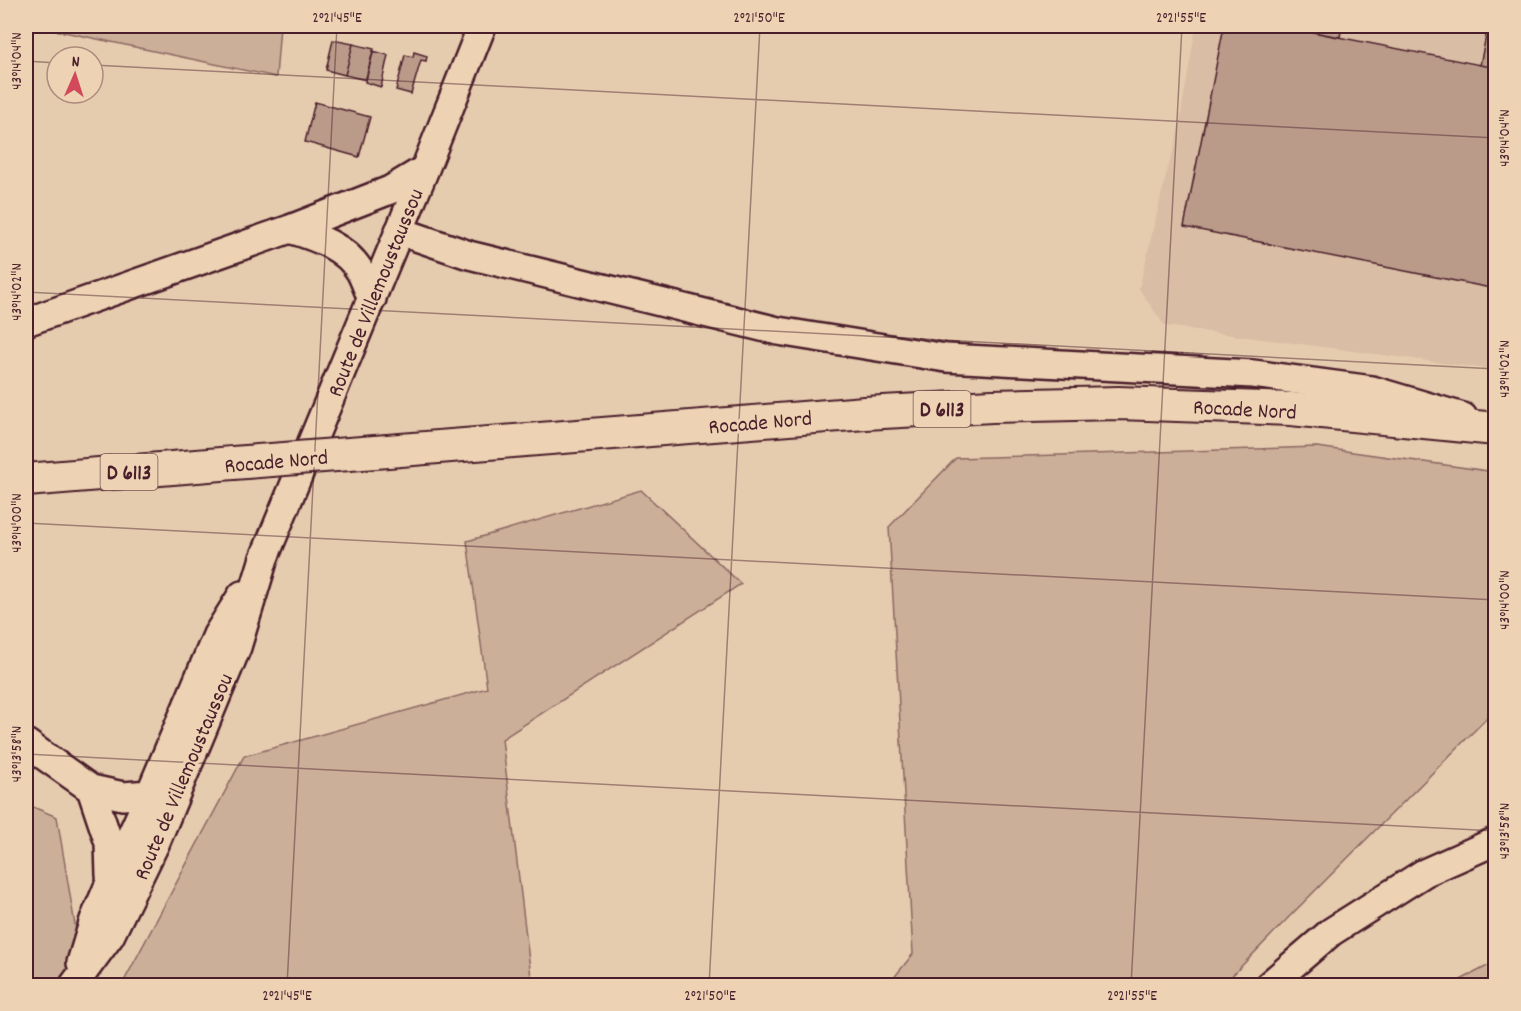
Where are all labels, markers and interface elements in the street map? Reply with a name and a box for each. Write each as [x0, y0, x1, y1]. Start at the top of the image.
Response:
text: 2°21'45"E [312, 8, 362, 30]
text: 2°21'50"E [733, 8, 785, 30]
text: 2°21'55"E [1156, 8, 1206, 30]
text: 43°14'04"N [7, 32, 29, 90]
north arrow [45, 45, 105, 105]
text: N [71, 51, 80, 74]
text: 43°14'04"N [1495, 109, 1517, 167]
street label: Route de Villemoustaussou [321, 185, 433, 402]
text: 43°14'02"N [7, 263, 29, 321]
text: 43°14'02"N [1495, 340, 1517, 398]
road number: D 6113 [914, 391, 970, 427]
street label: Rocade Nord [1192, 393, 1297, 430]
street label: Rocade Nord [707, 405, 813, 444]
street label: Rocade Nord [223, 444, 329, 483]
road number: D 6113 [100, 454, 158, 490]
text: 43°14'00"N [7, 493, 29, 553]
text: 43°14'00"N [1495, 570, 1517, 630]
street label: Route de Villemoustaussou [128, 669, 243, 886]
text: 43°13'58"N [7, 726, 29, 782]
text: 43°13'58"N [1495, 803, 1517, 859]
text: 2°21'45"E [262, 986, 312, 1008]
text: 2°21'50"E [684, 986, 736, 1008]
text: 2°21'55"E [1107, 986, 1157, 1008]

